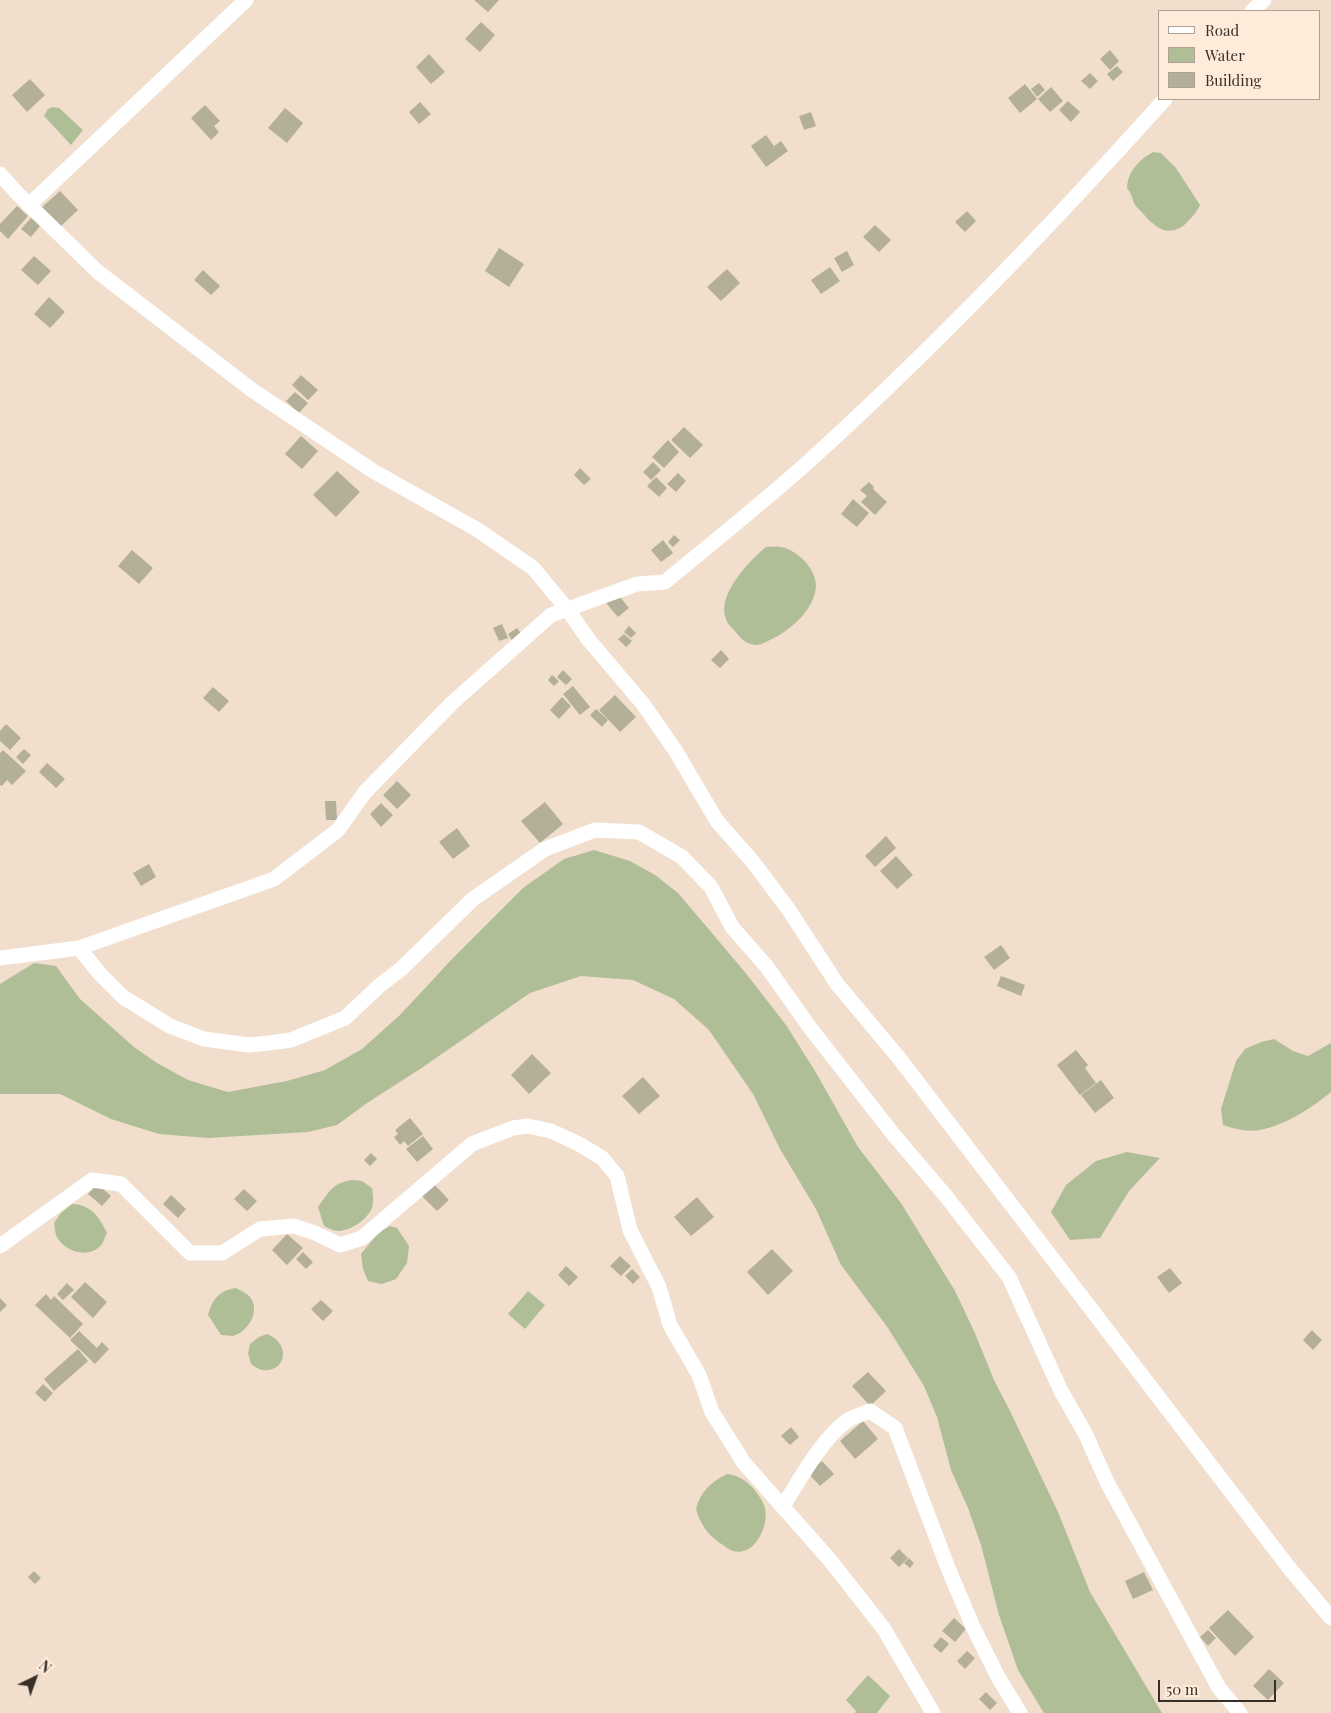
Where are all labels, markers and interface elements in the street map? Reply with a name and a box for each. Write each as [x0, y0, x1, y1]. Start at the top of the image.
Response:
legend [1158, 10, 1321, 100]
text: Road [1205, 20, 1239, 40]
text: Water [1205, 45, 1245, 65]
text: Building [1205, 70, 1261, 90]
north arrow [10, 1653, 60, 1703]
text: N [35, 1656, 55, 1677]
scale bar [1161, 1670, 1278, 1702]
text: 50 m [1166, 1679, 1198, 1699]

